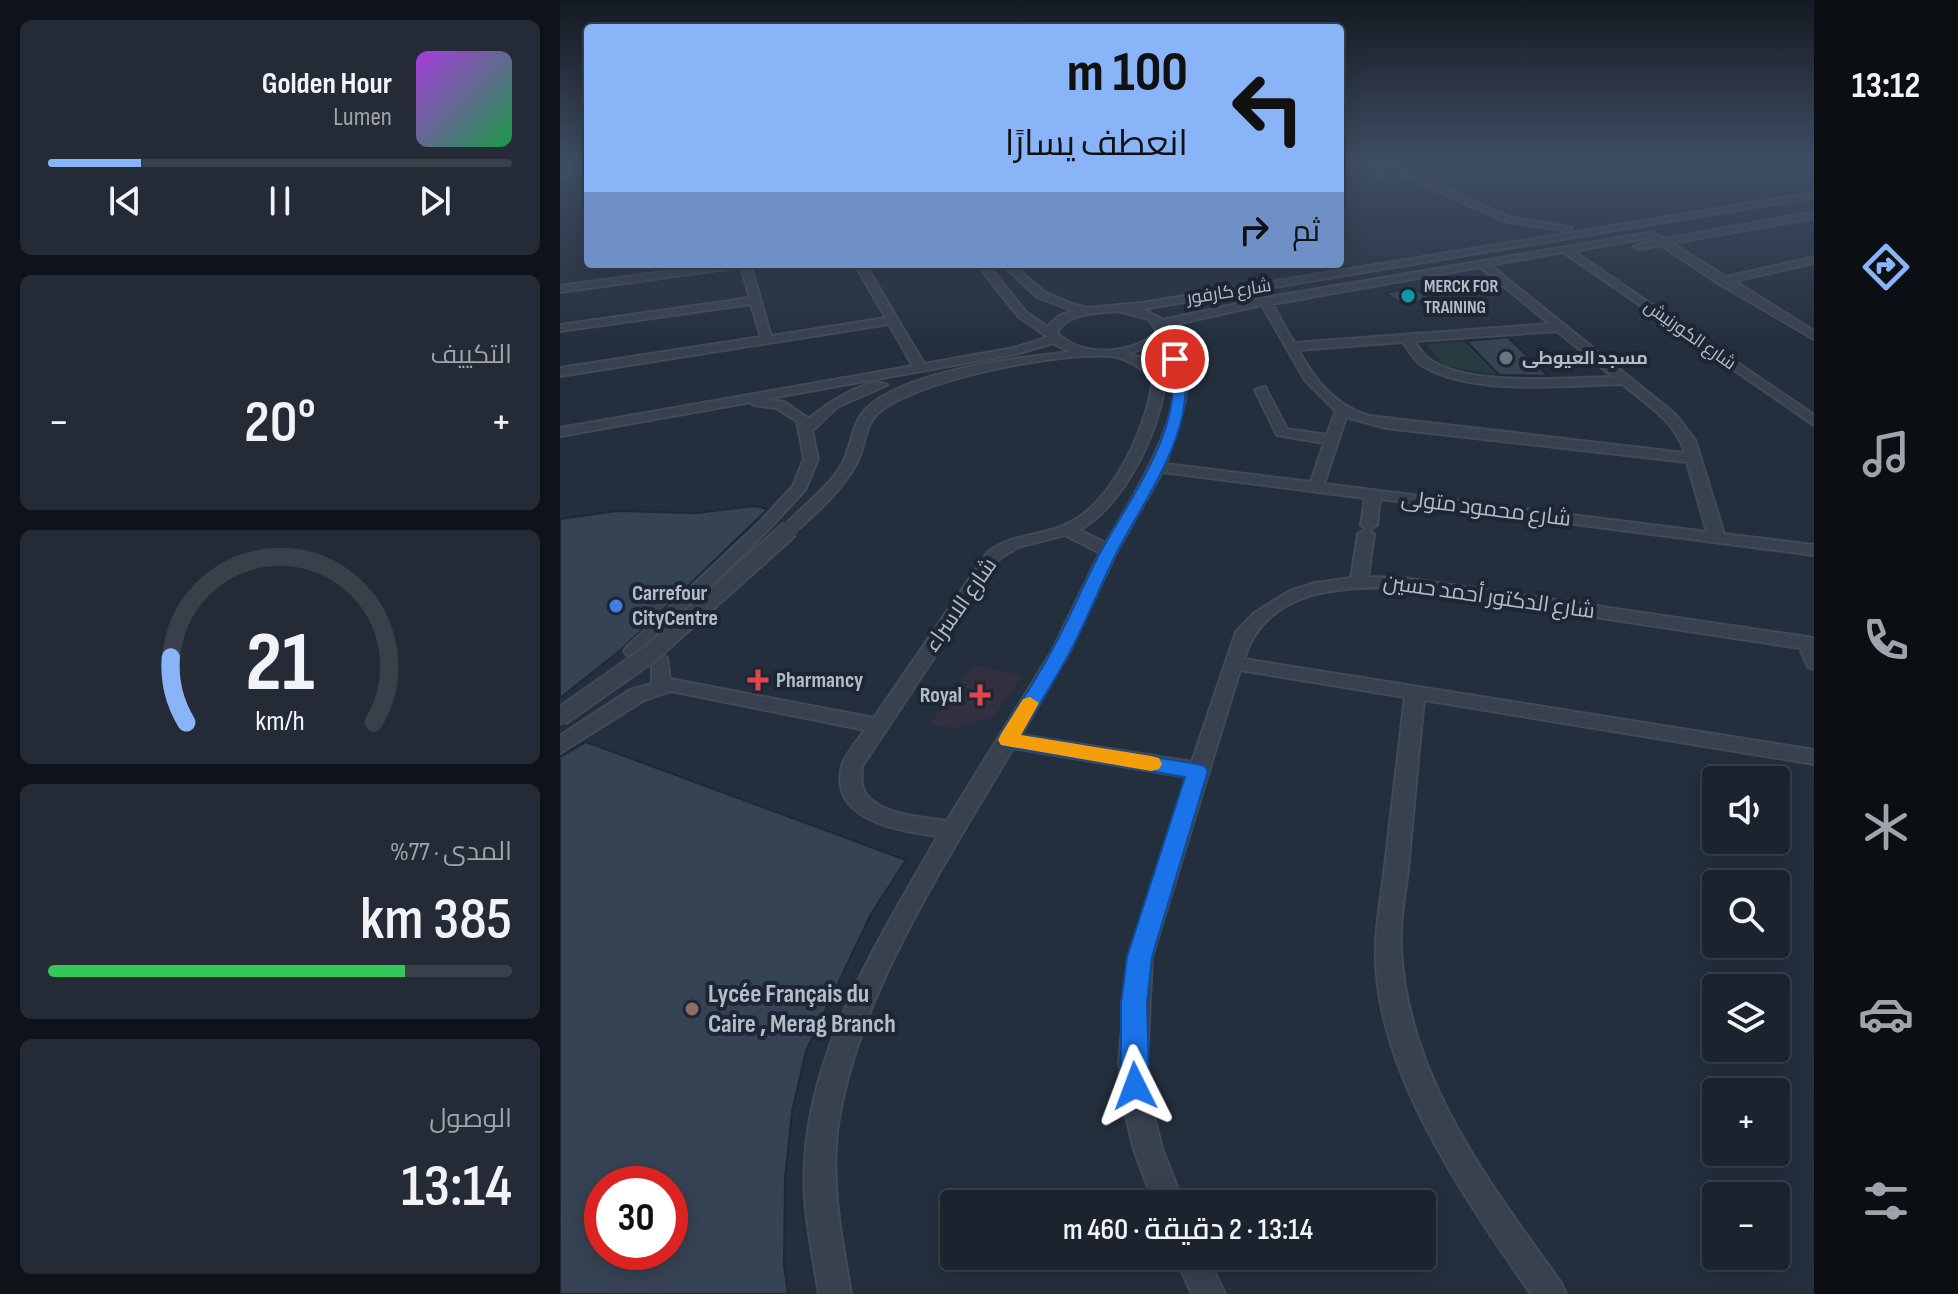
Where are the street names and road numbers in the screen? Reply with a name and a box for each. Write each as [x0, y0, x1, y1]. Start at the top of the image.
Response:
street label: شارع كارفور [1184, 275, 1273, 310]
street label: شارع الكورنيش [1640, 296, 1740, 375]
street label: شارع محمود متولى [1400, 485, 1572, 533]
street label: شارع الاسراء [919, 553, 1003, 657]
street label: شارع الدكتور أحمد حسين [1382, 568, 1597, 625]

